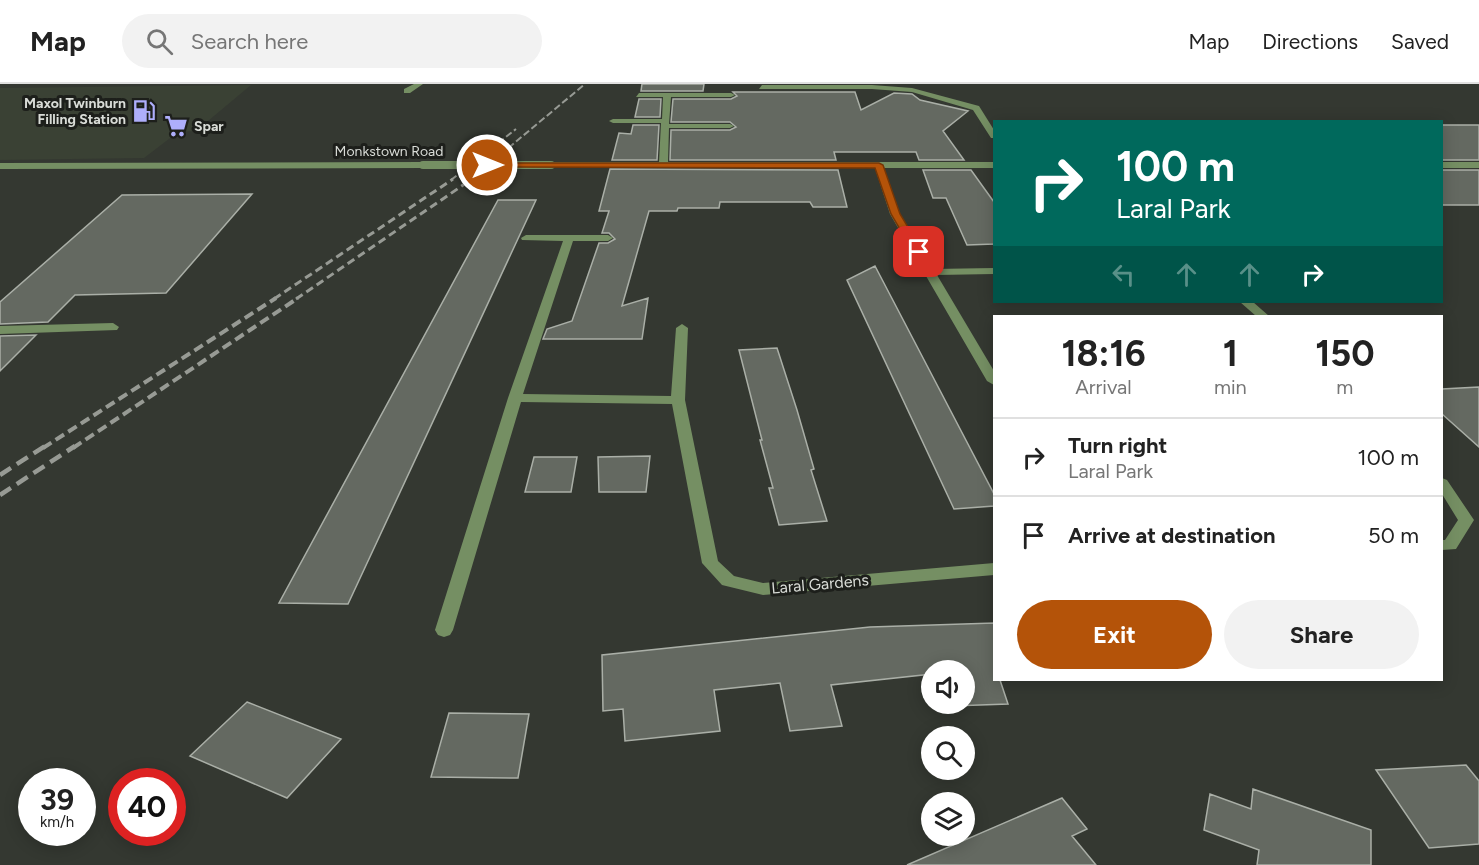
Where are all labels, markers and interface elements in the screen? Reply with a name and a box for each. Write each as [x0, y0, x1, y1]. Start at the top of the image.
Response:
search box [122, 14, 542, 68]
text: Map [30, 24, 86, 58]
icon: search [143, 25, 176, 58]
text: Search here [191, 28, 308, 55]
text: Map [1188, 29, 1229, 54]
text: Directions [1262, 29, 1358, 54]
text: Saved [1391, 29, 1449, 54]
place label: Maxol Twinburn Filling Station [24, 95, 126, 128]
fuel station icon: Maxol Twinburn Filling Station [131, 98, 157, 124]
supermarket icon: Spar [163, 113, 189, 139]
place label: Spar [194, 118, 224, 135]
position arrow [455, 133, 519, 197]
text: 100 m [1116, 141, 1235, 192]
street label: Monkstown Road [335, 143, 443, 160]
icon: right [1017, 144, 1095, 222]
text: Laral Park [1116, 192, 1231, 225]
pin [893, 226, 944, 277]
icon: arrive [902, 235, 935, 268]
icon: left [1107, 258, 1140, 291]
icon: ahead [1170, 258, 1203, 291]
icon: ahead [1233, 258, 1266, 291]
icon: right [1296, 258, 1329, 291]
text: 18:16 [1061, 332, 1146, 375]
text: 1 [1223, 332, 1238, 375]
text: 150 [1315, 332, 1375, 375]
text: Arrival [1075, 375, 1132, 399]
text: min [1214, 375, 1247, 399]
text: m [1336, 375, 1353, 399]
text: Turn right [1068, 432, 1167, 459]
icon: right [1017, 441, 1050, 474]
text: 100 m [1358, 444, 1419, 471]
text: Laral Park [1068, 459, 1153, 483]
icon: arrive [1017, 519, 1050, 552]
text: Arrive at destination [1068, 522, 1276, 549]
text: 50 m [1368, 522, 1419, 549]
street label: Laral Gardens [770, 570, 870, 598]
button: Exit [1017, 600, 1212, 669]
button: Share [1224, 600, 1419, 669]
map controls [921, 660, 975, 846]
button: sound [921, 660, 975, 714]
button: search [921, 726, 975, 780]
speed limit sign: 40 [108, 768, 186, 846]
text: 39 [40, 781, 74, 818]
button: layers [921, 792, 975, 846]
text: km/h [40, 813, 74, 831]

